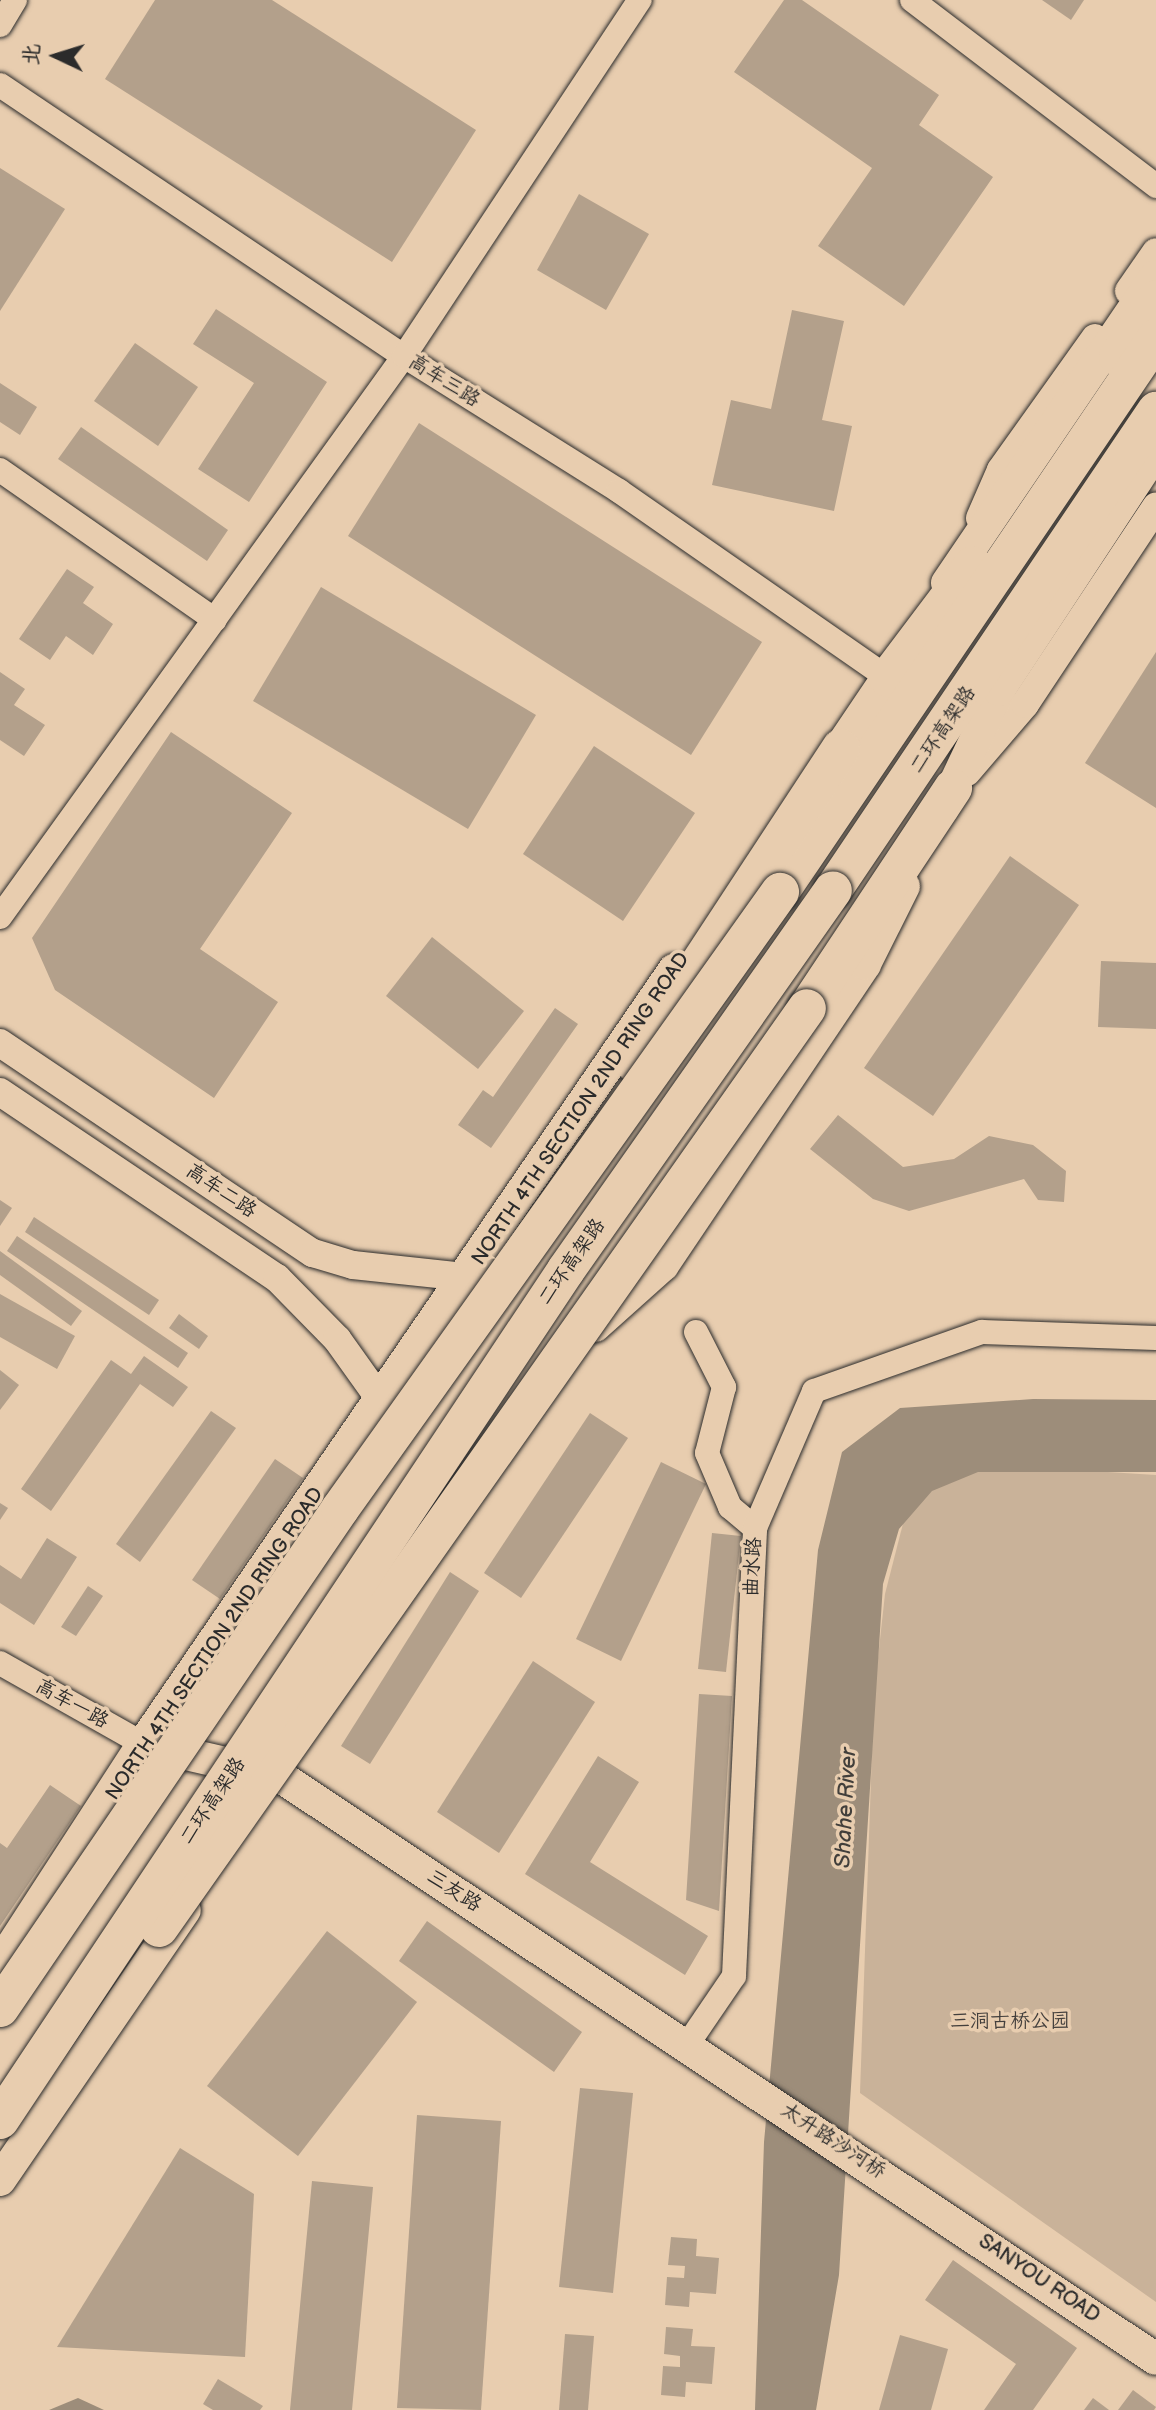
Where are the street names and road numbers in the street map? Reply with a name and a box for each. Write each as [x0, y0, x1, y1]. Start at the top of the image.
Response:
street label: 高车三路 [404, 350, 484, 412]
street label: 二环高架路 [905, 682, 981, 778]
street label: NORTH 4TH SECTION 2ND RING ROAD [467, 948, 695, 1270]
street label: 高车二路 [181, 1159, 261, 1223]
street label: 二环高架路 [533, 1214, 611, 1310]
street label: NORTH 4TH SECTION 2ND RING ROAD [101, 1483, 329, 1805]
street label: 曲水路 [739, 1536, 767, 1598]
street label: 高车一路 [31, 1674, 113, 1734]
street label: 二环高架路 [175, 1753, 251, 1849]
street label: 三友路 [422, 1865, 486, 1917]
street label: 太升路沙河桥 [776, 2098, 890, 2184]
street label: SANYOU ROAD [974, 2230, 1104, 2328]

